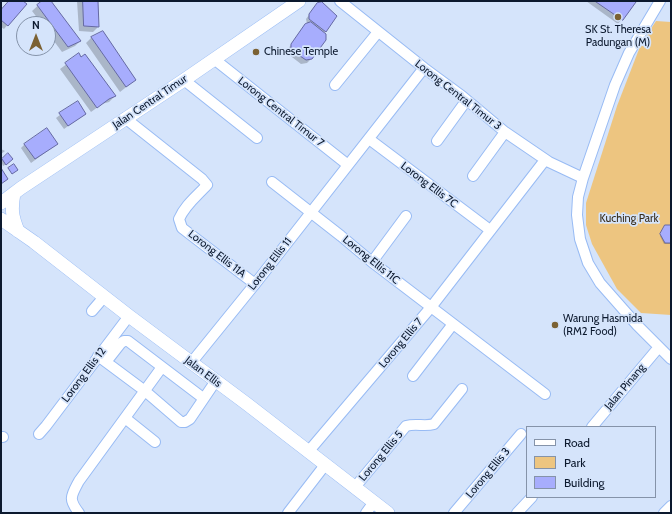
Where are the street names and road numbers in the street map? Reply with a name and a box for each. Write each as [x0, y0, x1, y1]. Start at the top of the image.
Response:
street label: Lorong Central Timur 3 [412, 57, 504, 133]
street label: Jalan Central Timur [110, 72, 190, 132]
street label: Lorong Central Timur 7 [235, 74, 327, 150]
street label: Lorong Ellis 7C [398, 159, 460, 211]
street label: Lorong Ellis 11A [186, 227, 248, 281]
street label: Lorong Ellis 11C [340, 233, 402, 287]
street label: Lorong Ellis 11 [245, 235, 295, 293]
street label: Lorong Ellis 7 [376, 315, 426, 371]
street label: Lorong Ellis 12 [59, 345, 109, 405]
street label: Jalan Ellis [182, 354, 224, 390]
street label: Jalan Pinang [602, 361, 648, 413]
street label: Lorong Ellis 5 [356, 428, 406, 484]
street label: Lorong Ellis 3 [463, 445, 513, 501]

